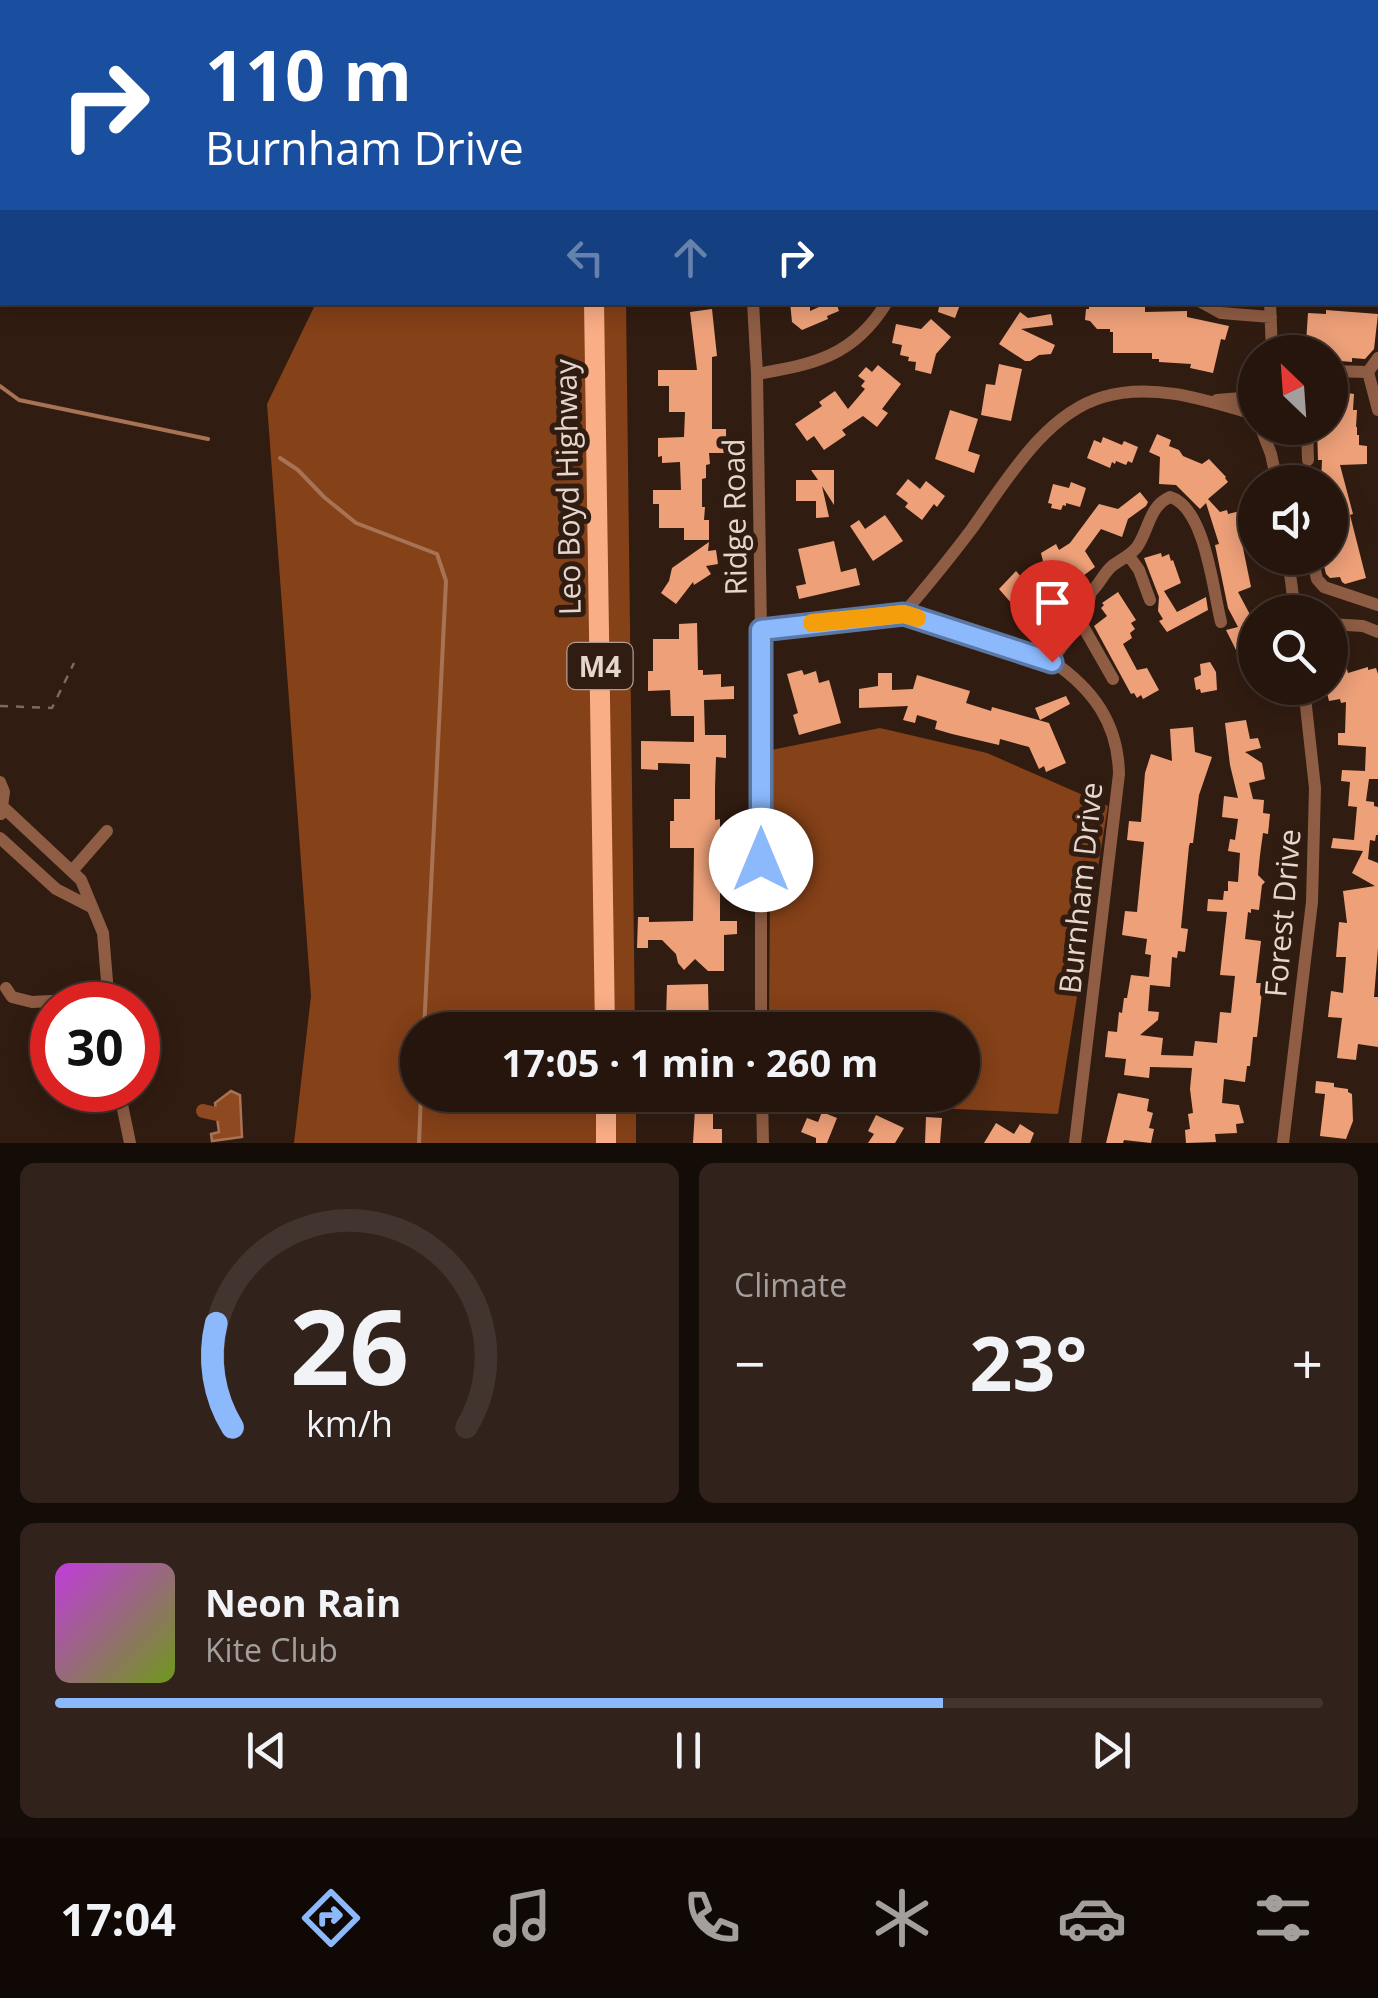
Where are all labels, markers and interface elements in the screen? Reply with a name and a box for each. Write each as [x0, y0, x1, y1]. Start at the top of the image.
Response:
text: 110 m [205, 26, 412, 122]
icon: right [40, 40, 170, 170]
text: Burnham Drive [205, 117, 524, 178]
icon: left [558, 230, 613, 285]
icon: ahead [663, 230, 718, 285]
icon: right [768, 230, 823, 285]
north arrow [1238, 335, 1348, 445]
map controls [1238, 335, 1348, 705]
street label: Leo Boyd Highway [544, 358, 590, 615]
street label: Ridge Road [712, 438, 756, 596]
button: sound [1238, 465, 1348, 575]
pin [1010, 560, 1095, 663]
icon: arrive [1025, 575, 1080, 630]
button: search [1238, 595, 1348, 705]
road number: M4 [568, 643, 632, 689]
street label: Burnham Drive [1049, 780, 1111, 996]
position arrow [709, 808, 813, 912]
street label: Forest Drive [1254, 827, 1310, 999]
speed limit sign: 30 [30, 982, 160, 1112]
text: 17:05 · 1 min · 260 m [502, 1036, 878, 1088]
text: Climate [734, 1263, 847, 1306]
text: 26 [290, 1274, 409, 1415]
text: 23° [970, 1311, 1087, 1413]
text: − [734, 1325, 765, 1400]
text: + [1292, 1325, 1323, 1400]
text: km/h [306, 1399, 393, 1447]
text: Neon Rain [205, 1576, 401, 1628]
text: Kite Club [205, 1628, 338, 1671]
icon: previous [239, 1723, 294, 1778]
icon: pause [661, 1723, 716, 1778]
icon: next [1084, 1723, 1139, 1778]
icon: directions [296, 1883, 366, 1953]
icon: music [487, 1883, 557, 1953]
icon: phone [677, 1883, 747, 1953]
icon: climate [867, 1883, 937, 1953]
icon: car [1057, 1883, 1127, 1953]
icon: filters [1248, 1883, 1318, 1953]
text: 17:04 [60, 1888, 176, 1949]

